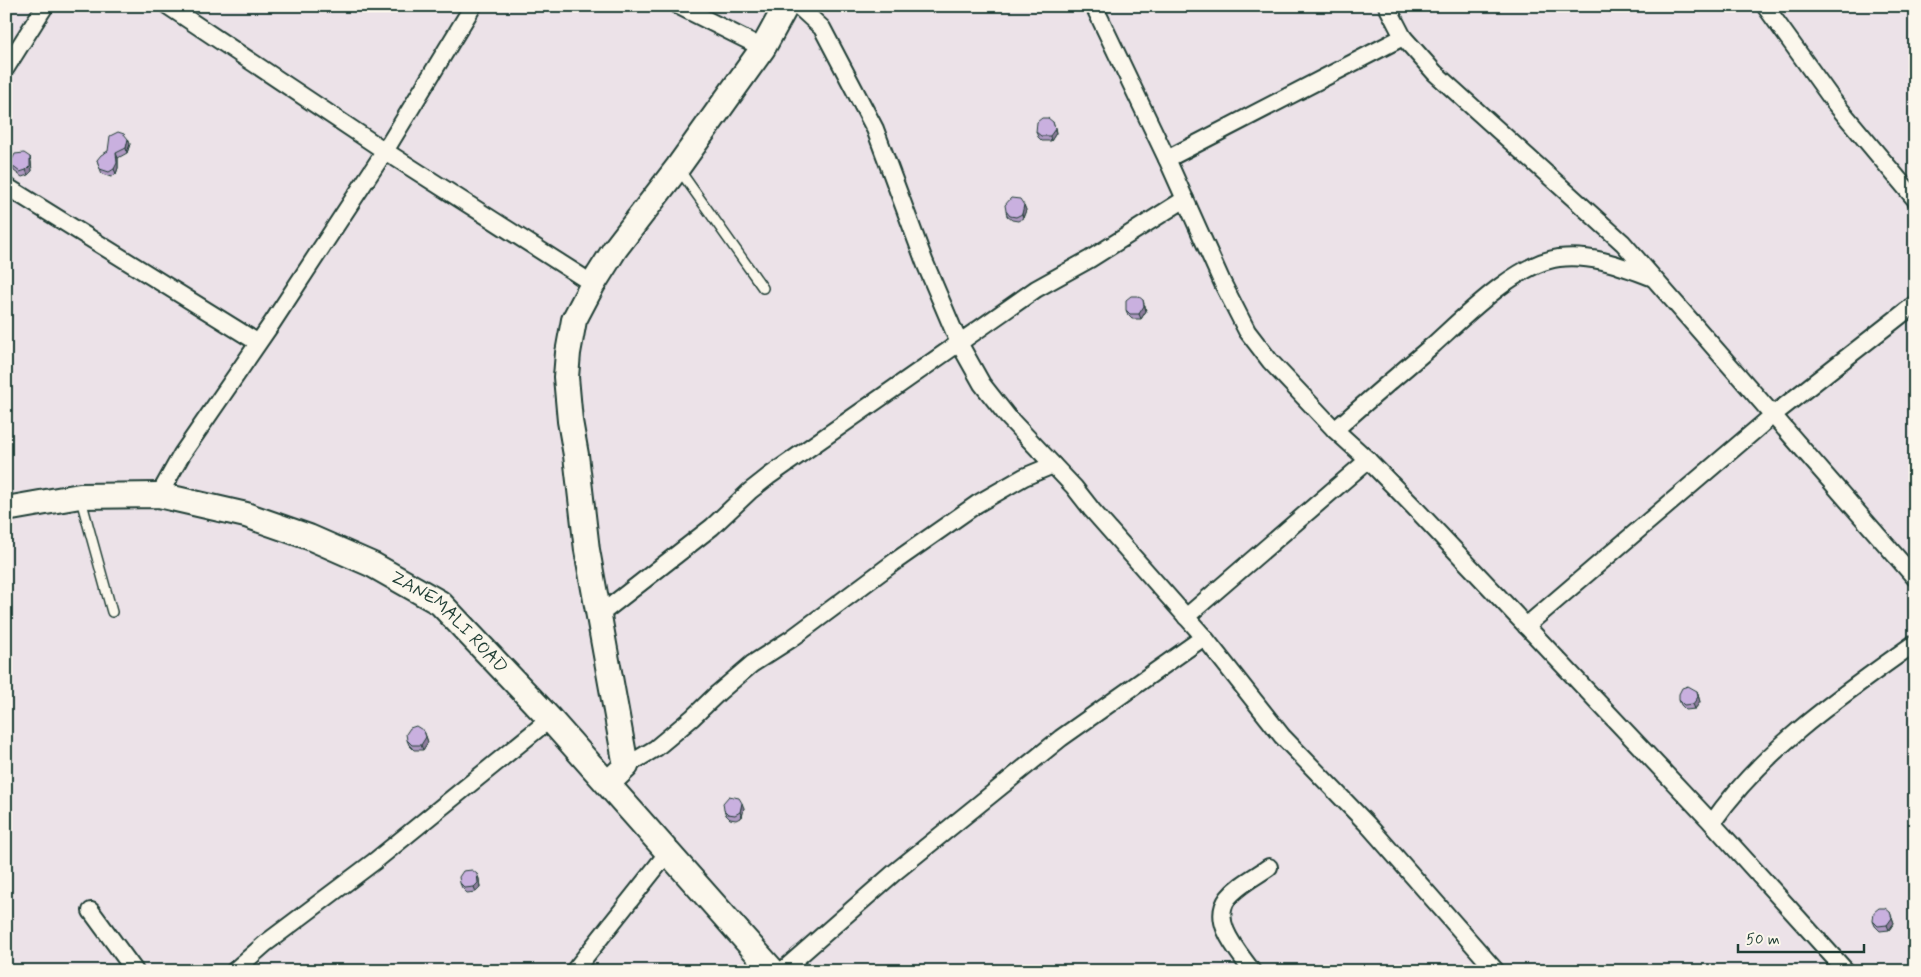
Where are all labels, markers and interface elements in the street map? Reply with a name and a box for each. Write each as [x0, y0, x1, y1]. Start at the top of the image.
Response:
street label: ZANEMALI ROAD [386, 565, 513, 679]
scale bar [1738, 922, 1865, 954]
text: 50 m [1746, 930, 1780, 950]

